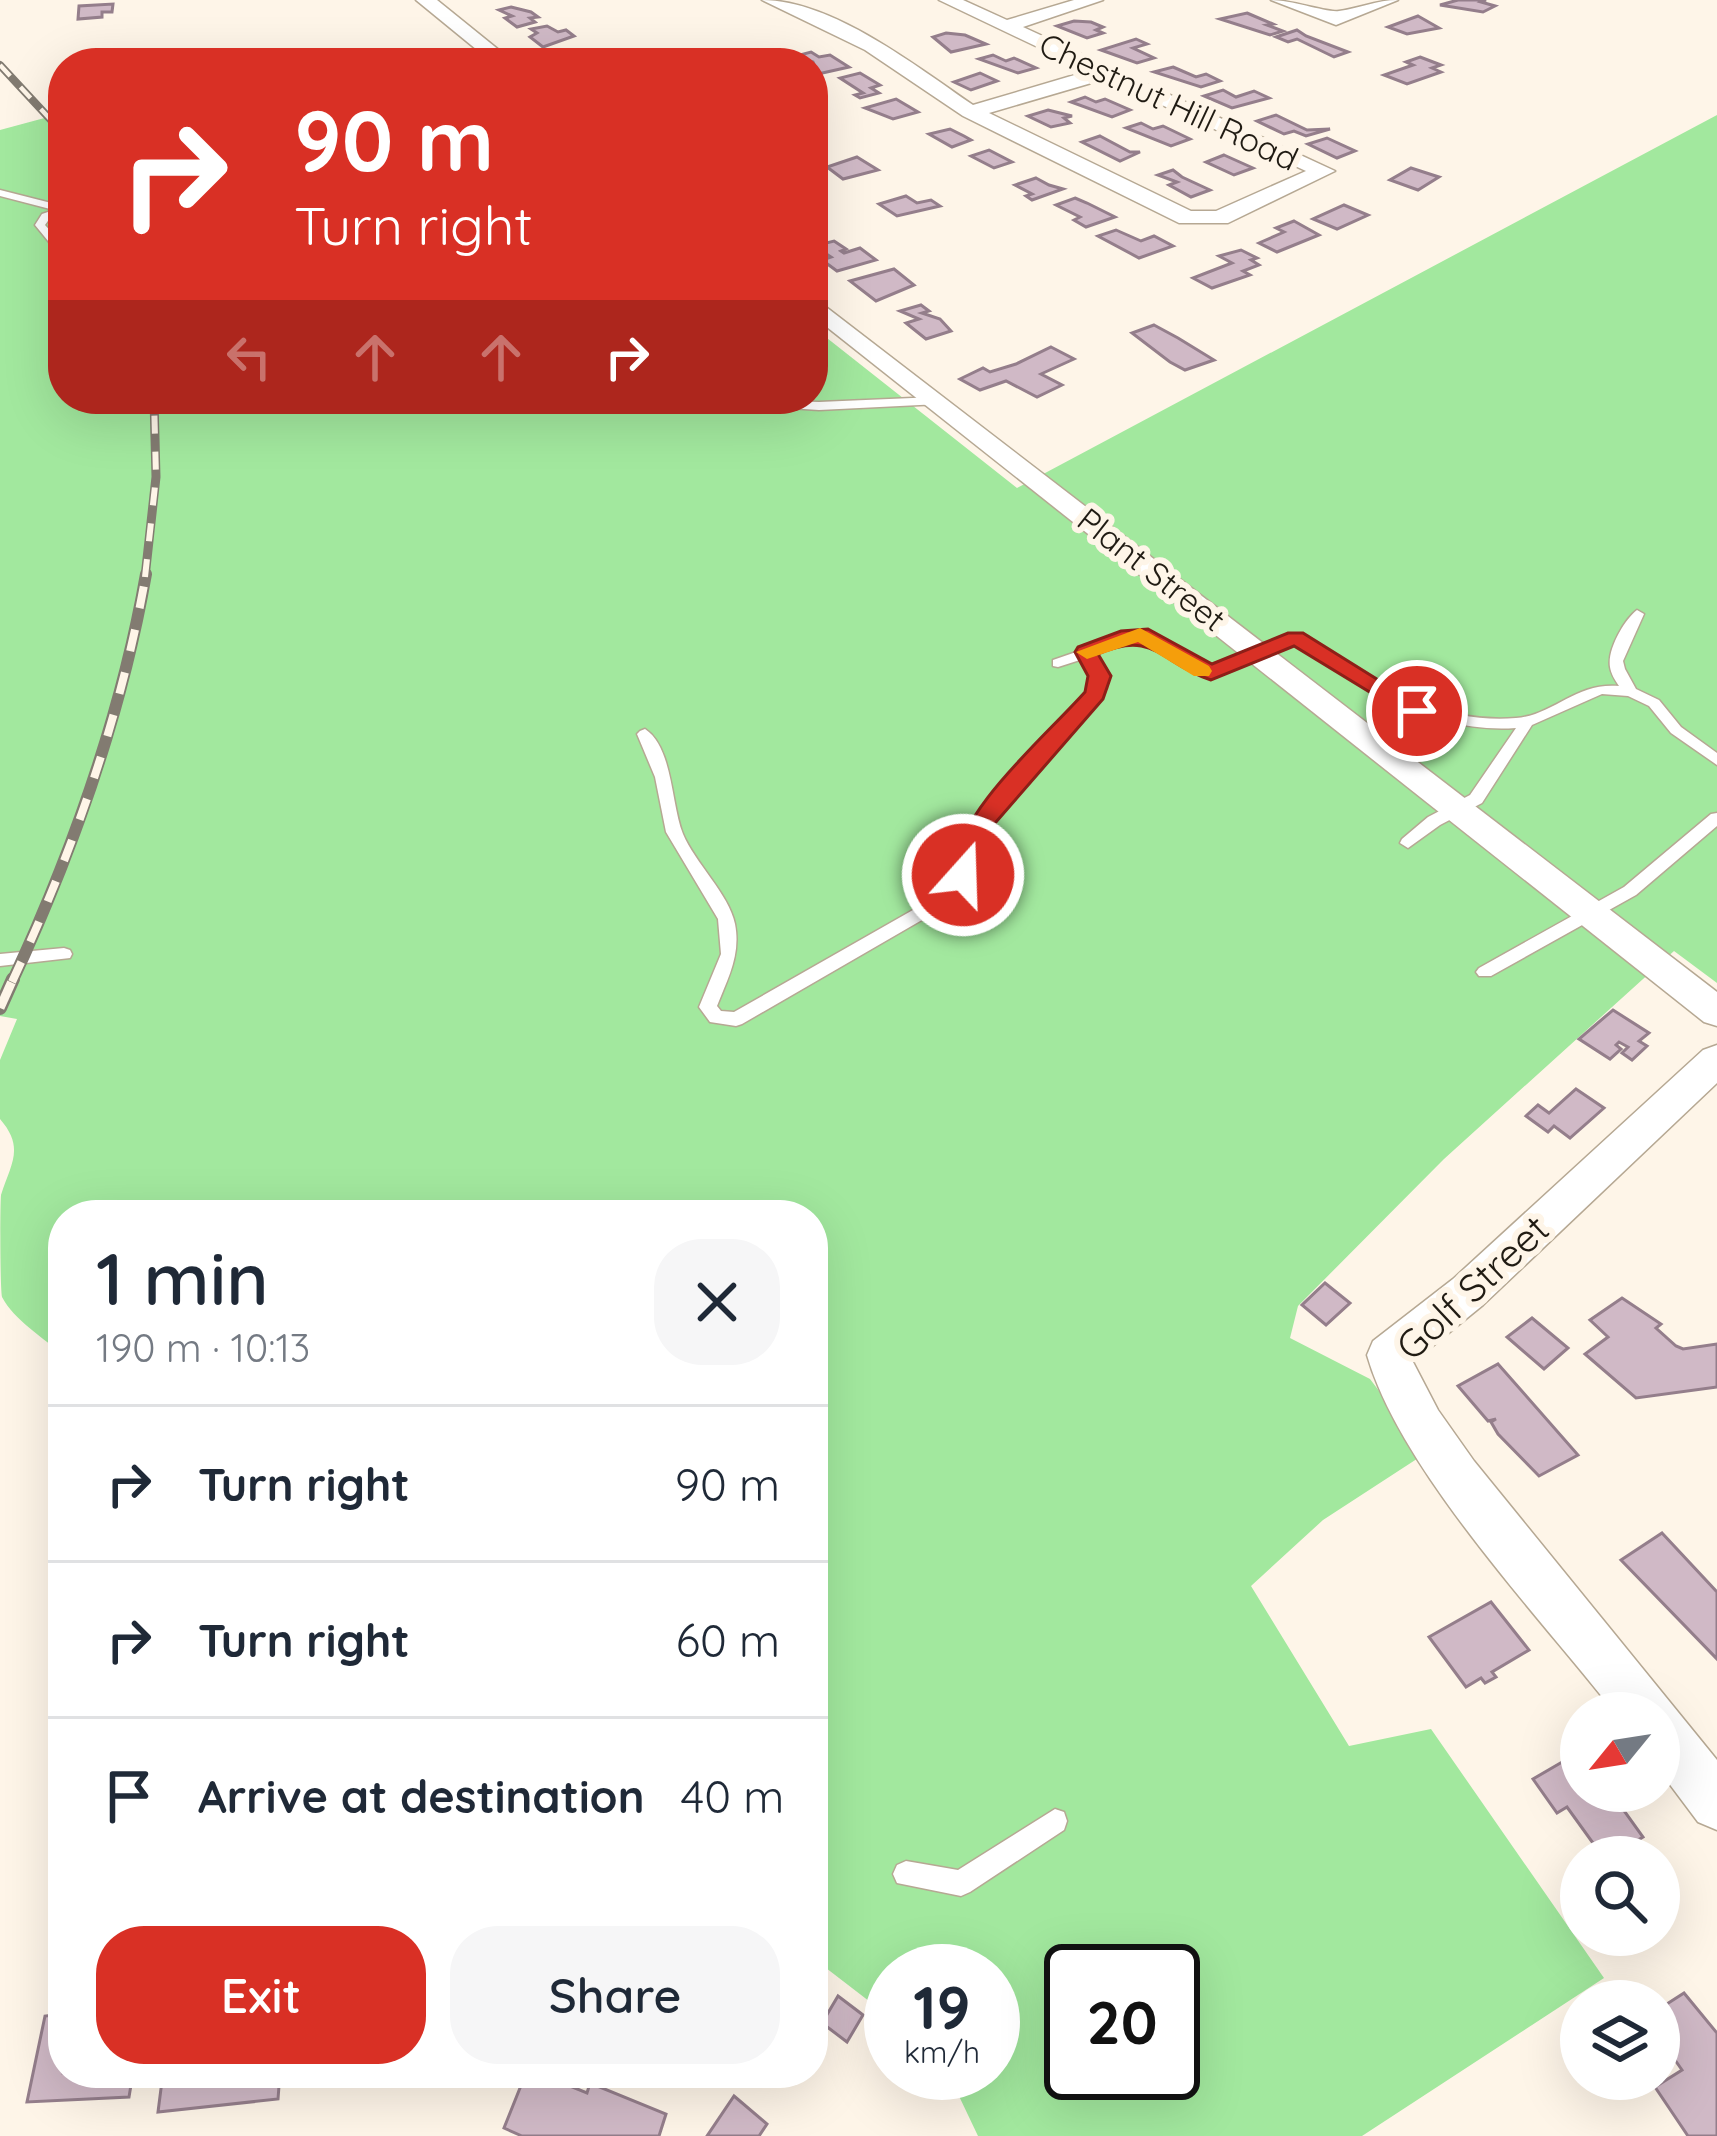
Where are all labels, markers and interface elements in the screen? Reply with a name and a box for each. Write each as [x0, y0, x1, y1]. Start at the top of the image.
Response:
street label: Chestnut Hill Road [1033, 23, 1305, 179]
text: 90 m [294, 87, 494, 192]
icon: right [96, 96, 252, 252]
text: Turn right [294, 191, 533, 259]
icon: left [216, 324, 282, 390]
icon: ahead [342, 324, 408, 390]
icon: ahead [468, 324, 534, 390]
icon: right [594, 324, 660, 390]
street label: Plant Street [1070, 498, 1234, 640]
pin [1366, 660, 1468, 762]
icon: arrive [1384, 678, 1450, 744]
position arrow [900, 812, 1026, 938]
street label: Golf Street [1385, 1204, 1559, 1370]
text: 1 min [96, 1233, 269, 1323]
button: close [654, 1239, 780, 1365]
text: 190 m · 10:13 [96, 1323, 310, 1372]
icon: right [96, 1451, 162, 1517]
text: Turn right [198, 1456, 410, 1512]
text: 90 m [675, 1456, 780, 1512]
icon: right [96, 1607, 162, 1673]
text: Turn right [198, 1612, 410, 1668]
text: 60 m [676, 1612, 780, 1668]
north arrow [1560, 1692, 1680, 1812]
map controls [1560, 1692, 1680, 2100]
icon: arrive [96, 1763, 162, 1829]
text: Arrive at destination [198, 1768, 644, 1824]
text: 40 m [680, 1768, 784, 1824]
button: search [1560, 1836, 1680, 1956]
button: Exit [96, 1926, 426, 2064]
button: Share [450, 1926, 780, 2064]
speed limit sign: 20 [1044, 1944, 1200, 2100]
text: 19 [913, 1969, 971, 2044]
button: layers [1560, 1980, 1680, 2100]
text: km/h [904, 2033, 980, 2071]

